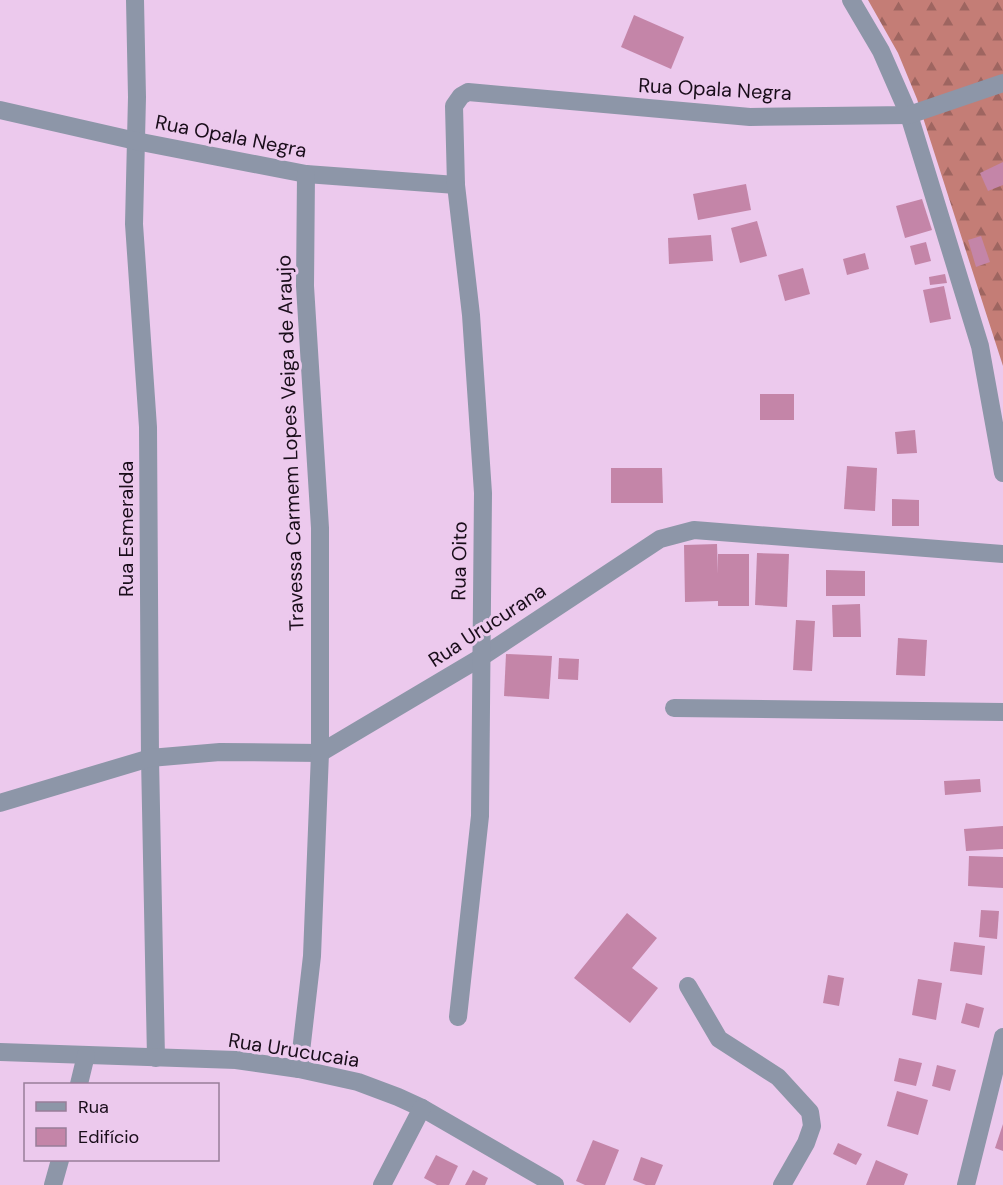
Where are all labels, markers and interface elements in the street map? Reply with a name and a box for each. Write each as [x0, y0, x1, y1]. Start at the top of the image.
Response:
street label: Rua Opala Negra [638, 72, 792, 106]
street label: Rua Opala Negra [153, 109, 309, 163]
street label: Travessa Carmem Lopes Veiga de Araujo [270, 254, 310, 632]
street label: Rua Esmeralda [113, 461, 139, 597]
street label: Rua Oito [445, 521, 473, 601]
street label: Rua Urucurana [423, 577, 551, 673]
street label: Rua Urucucaia [227, 1027, 361, 1073]
legend [24, 1083, 219, 1161]
text: Rua [78, 1095, 109, 1119]
text: Edifício [78, 1125, 139, 1149]

